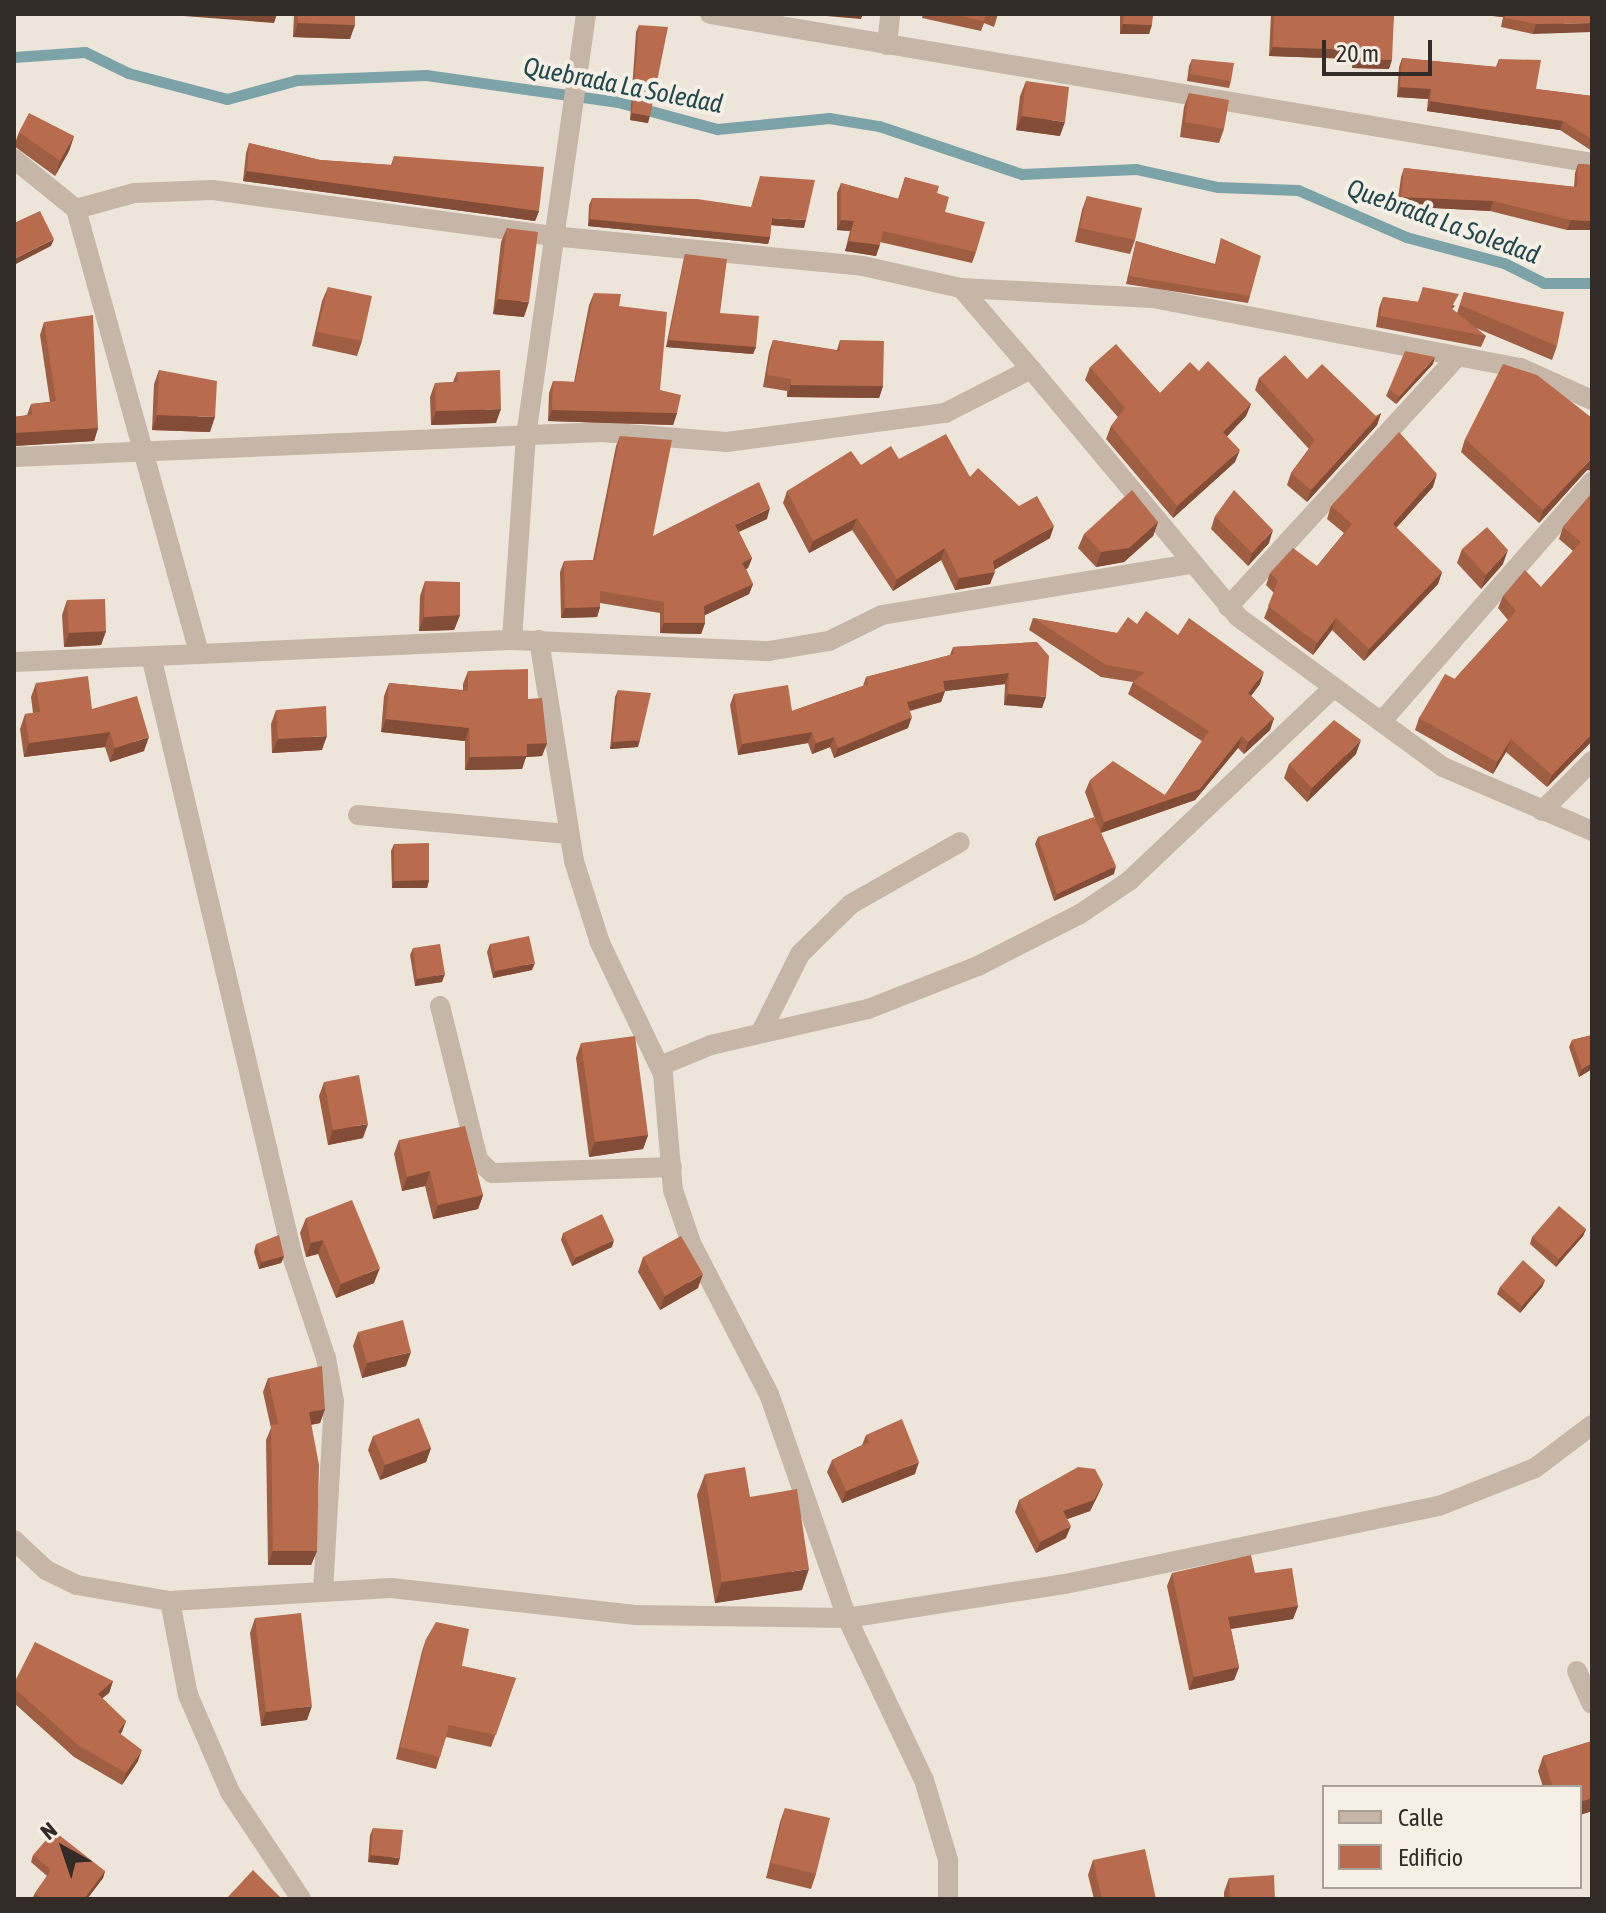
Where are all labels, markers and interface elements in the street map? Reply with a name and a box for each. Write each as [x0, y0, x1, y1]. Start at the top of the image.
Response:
scale bar [1326, 24, 1436, 74]
text: 20 m [1336, 40, 1379, 67]
water label: Quebrada La Soledad [521, 51, 725, 121]
water label: Quebrada La Soledad [1343, 173, 1543, 271]
legend [1322, 1785, 1582, 1889]
text: Calle [1398, 1804, 1443, 1831]
north arrow [24, 1809, 104, 1889]
text: N [35, 1816, 62, 1845]
text: Edificio [1398, 1844, 1463, 1871]

